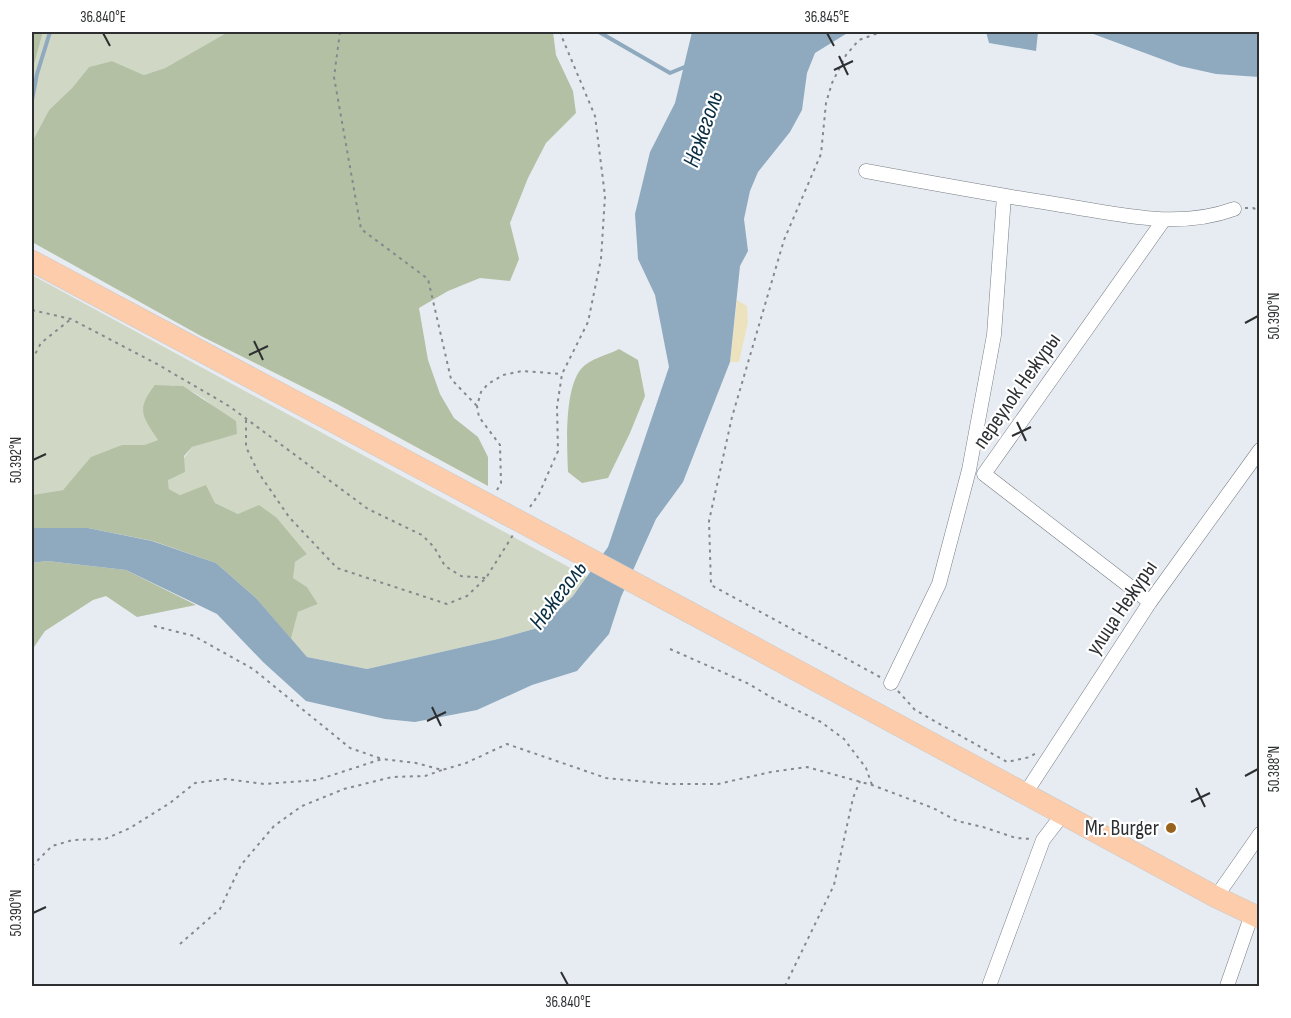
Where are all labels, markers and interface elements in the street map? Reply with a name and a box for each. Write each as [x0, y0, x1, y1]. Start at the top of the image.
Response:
text: 36.840°E [80, 8, 126, 27]
text: 36.845°E [804, 8, 850, 27]
water label: Нежеголь [676, 87, 730, 171]
text: 50.390°N [1265, 293, 1284, 339]
street label: переулок Нежуры [967, 328, 1067, 454]
text: 50.392°N [7, 437, 26, 483]
water label: Нежеголь [523, 555, 593, 635]
street label: улица Нежуры [1080, 555, 1164, 661]
text: 50.388°N [1265, 746, 1284, 792]
place label: Mr. Burger [1085, 815, 1159, 842]
marker: Mr. Burger [1164, 821, 1178, 835]
text: 50.390°N [7, 890, 26, 936]
text: 36.840°E [545, 993, 591, 1012]

